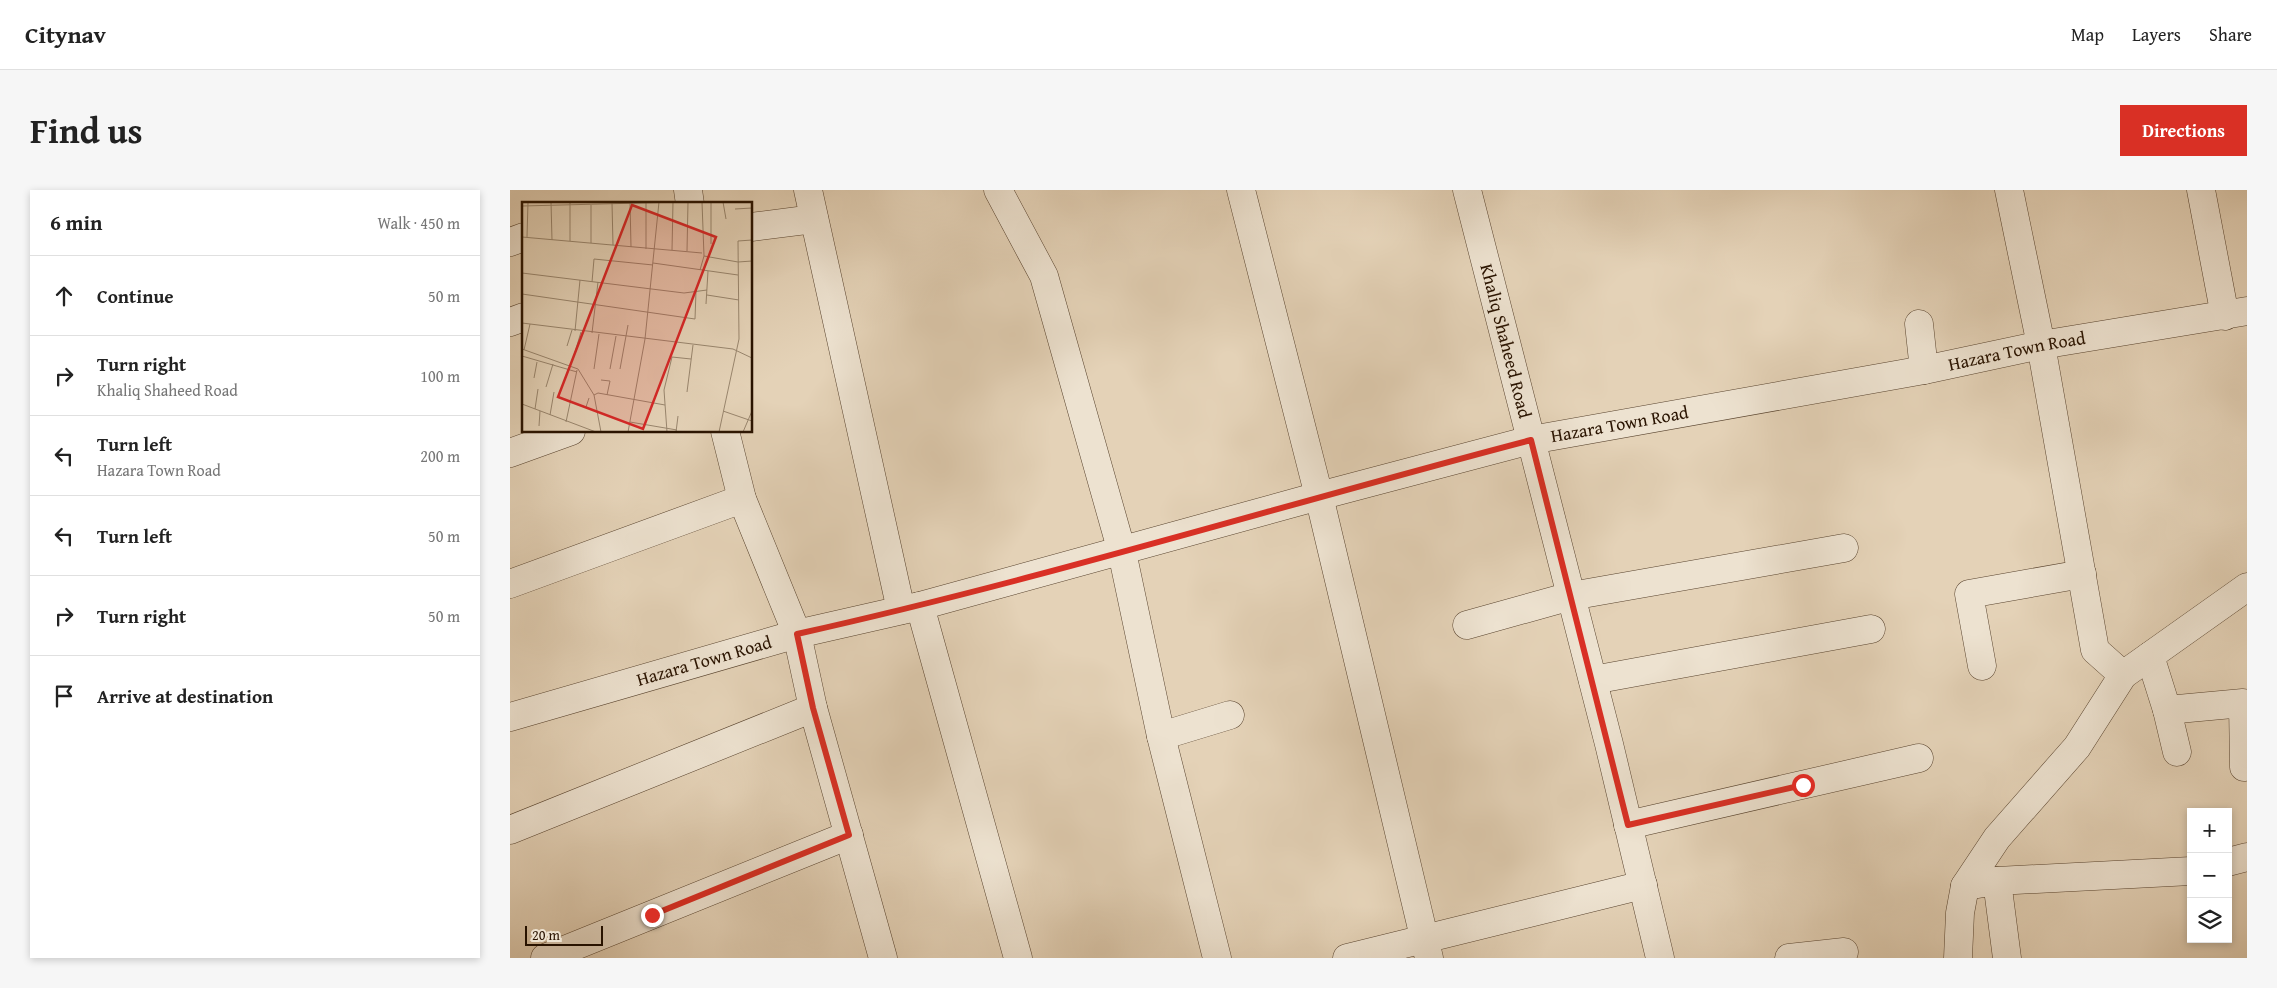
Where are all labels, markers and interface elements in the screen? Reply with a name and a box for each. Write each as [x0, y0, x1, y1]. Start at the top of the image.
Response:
text: Citynav [25, 17, 106, 52]
text: Map [2071, 21, 2104, 48]
text: Layers [2132, 21, 2181, 48]
text: Share [2209, 21, 2252, 48]
text: Find us [30, 105, 143, 156]
button: Directions [2120, 105, 2247, 156]
inset map [522, 202, 752, 432]
text: 6 min [50, 207, 102, 238]
text: Walk · 450 m [377, 211, 460, 235]
street label: Khaliq Shaheed Road [1473, 261, 1539, 422]
icon: ahead [50, 282, 78, 310]
text: Continue [97, 282, 174, 310]
text: 50 m [428, 284, 460, 308]
street label: Hazara Town Road [1946, 324, 2088, 377]
text: Turn right [97, 350, 186, 378]
icon: right [50, 362, 78, 390]
text: 100 m [420, 364, 460, 388]
text: Khaliq Shaheed Road [97, 378, 238, 402]
street label: Hazara Town Road [1548, 398, 1691, 449]
text: Turn left [97, 430, 172, 458]
icon: left [50, 442, 78, 470]
text: 200 m [420, 444, 460, 468]
text: Hazara Town Road [97, 458, 221, 482]
icon: left [50, 522, 78, 550]
text: Turn left [97, 522, 172, 550]
text: 50 m [428, 524, 460, 548]
icon: right [50, 602, 78, 630]
text: Turn right [97, 602, 186, 630]
text: 50 m [428, 604, 460, 628]
street label: Hazara Town Road [633, 628, 775, 693]
icon: arrive [50, 682, 78, 710]
text: Arrive at destination [97, 682, 273, 710]
route start [1792, 774, 1815, 797]
map controls [2187, 808, 2232, 943]
button: + [2187, 808, 2232, 853]
button: − [2187, 853, 2232, 898]
button: layers [2187, 898, 2232, 943]
route end [641, 904, 664, 927]
scale bar [525, 923, 602, 946]
text: 20 m [532, 925, 560, 945]

